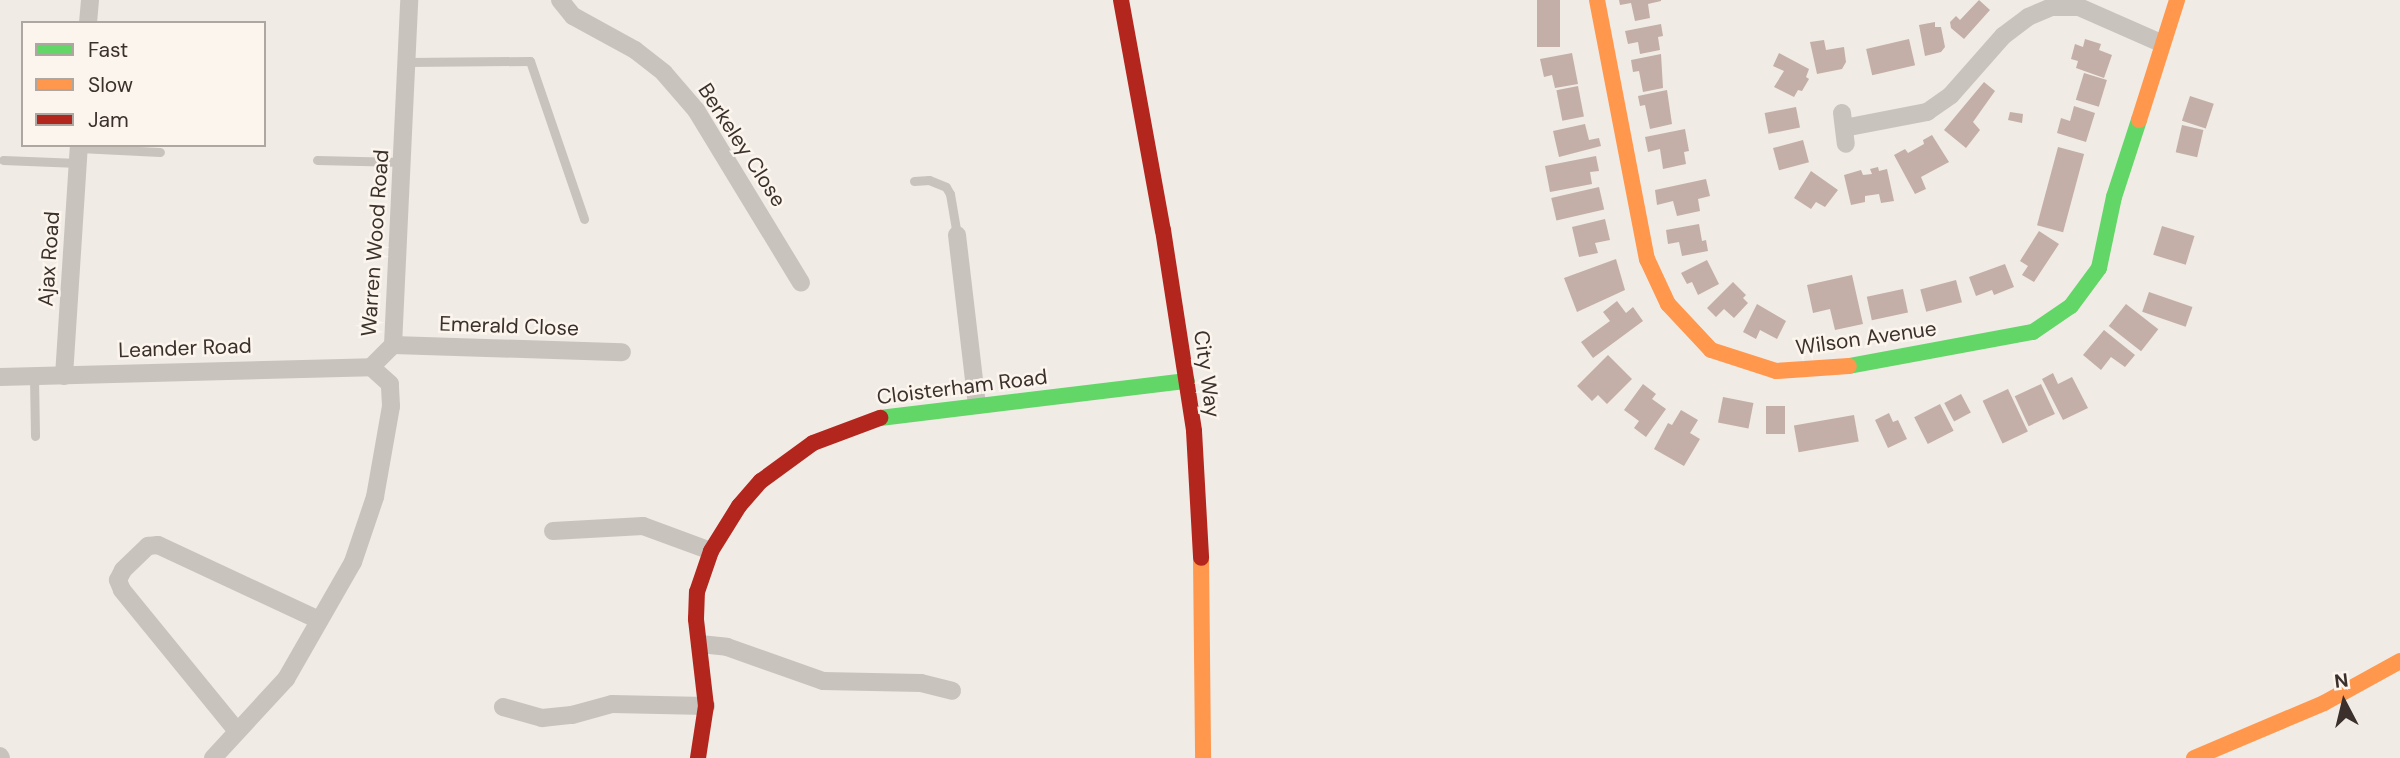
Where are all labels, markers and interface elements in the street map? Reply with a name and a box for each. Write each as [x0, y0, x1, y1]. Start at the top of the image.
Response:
legend [21, 21, 266, 147]
text: Fast [88, 36, 128, 64]
text: Slow [88, 71, 133, 99]
street label: Berkeley Close [693, 78, 791, 212]
text: Jam [88, 106, 129, 134]
street label: Warren Wood Road [356, 149, 394, 337]
street label: Ajax Road [33, 211, 65, 307]
street label: Emerald Close [439, 311, 579, 341]
street label: Wilson Avenue [1794, 316, 1938, 360]
street label: City Way [1188, 329, 1226, 419]
street label: Leander Road [118, 333, 252, 363]
street label: Cloisterham Road [875, 364, 1049, 410]
north arrow [2309, 667, 2379, 737]
text: N [2333, 667, 2350, 694]

